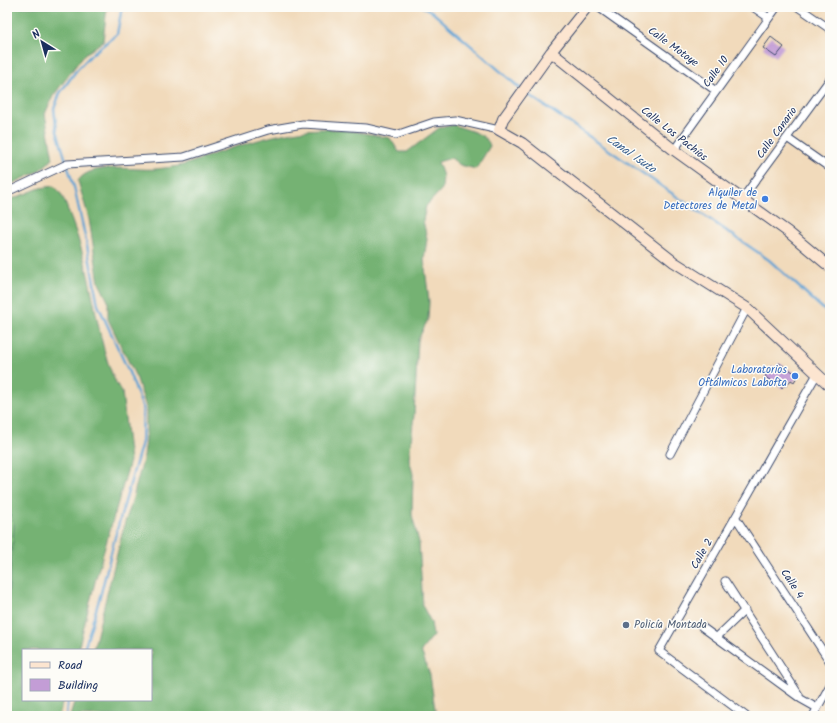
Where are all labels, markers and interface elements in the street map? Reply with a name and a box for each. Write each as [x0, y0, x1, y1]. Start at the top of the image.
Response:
north arrow [22, 22, 62, 62]
street label: Calle Motoye [644, 22, 702, 72]
text: N [28, 26, 45, 44]
street label: Calle 10 [698, 52, 734, 92]
street label: Calle Los Pachíos [637, 102, 712, 166]
street label: Calle Canario [752, 103, 802, 163]
water label: Canal Isuto [602, 130, 661, 179]
place label: Alquiler de Detectores de Metal [663, 184, 757, 215]
marker: Alquiler de Detectores de Metal [760, 194, 770, 204]
place label: Laboratorios Oftálmicos Labofta [698, 361, 787, 392]
marker: Laboratorios Oftálmicos Labofta [790, 371, 800, 381]
street label: Calle 2 [686, 535, 718, 573]
street label: Calle 4 [776, 565, 808, 603]
place label: Policía Montada [634, 616, 707, 634]
marker: Policía Montada [621, 620, 631, 630]
legend [22, 649, 152, 701]
text: Road [58, 656, 83, 675]
text: Building [58, 676, 98, 695]

